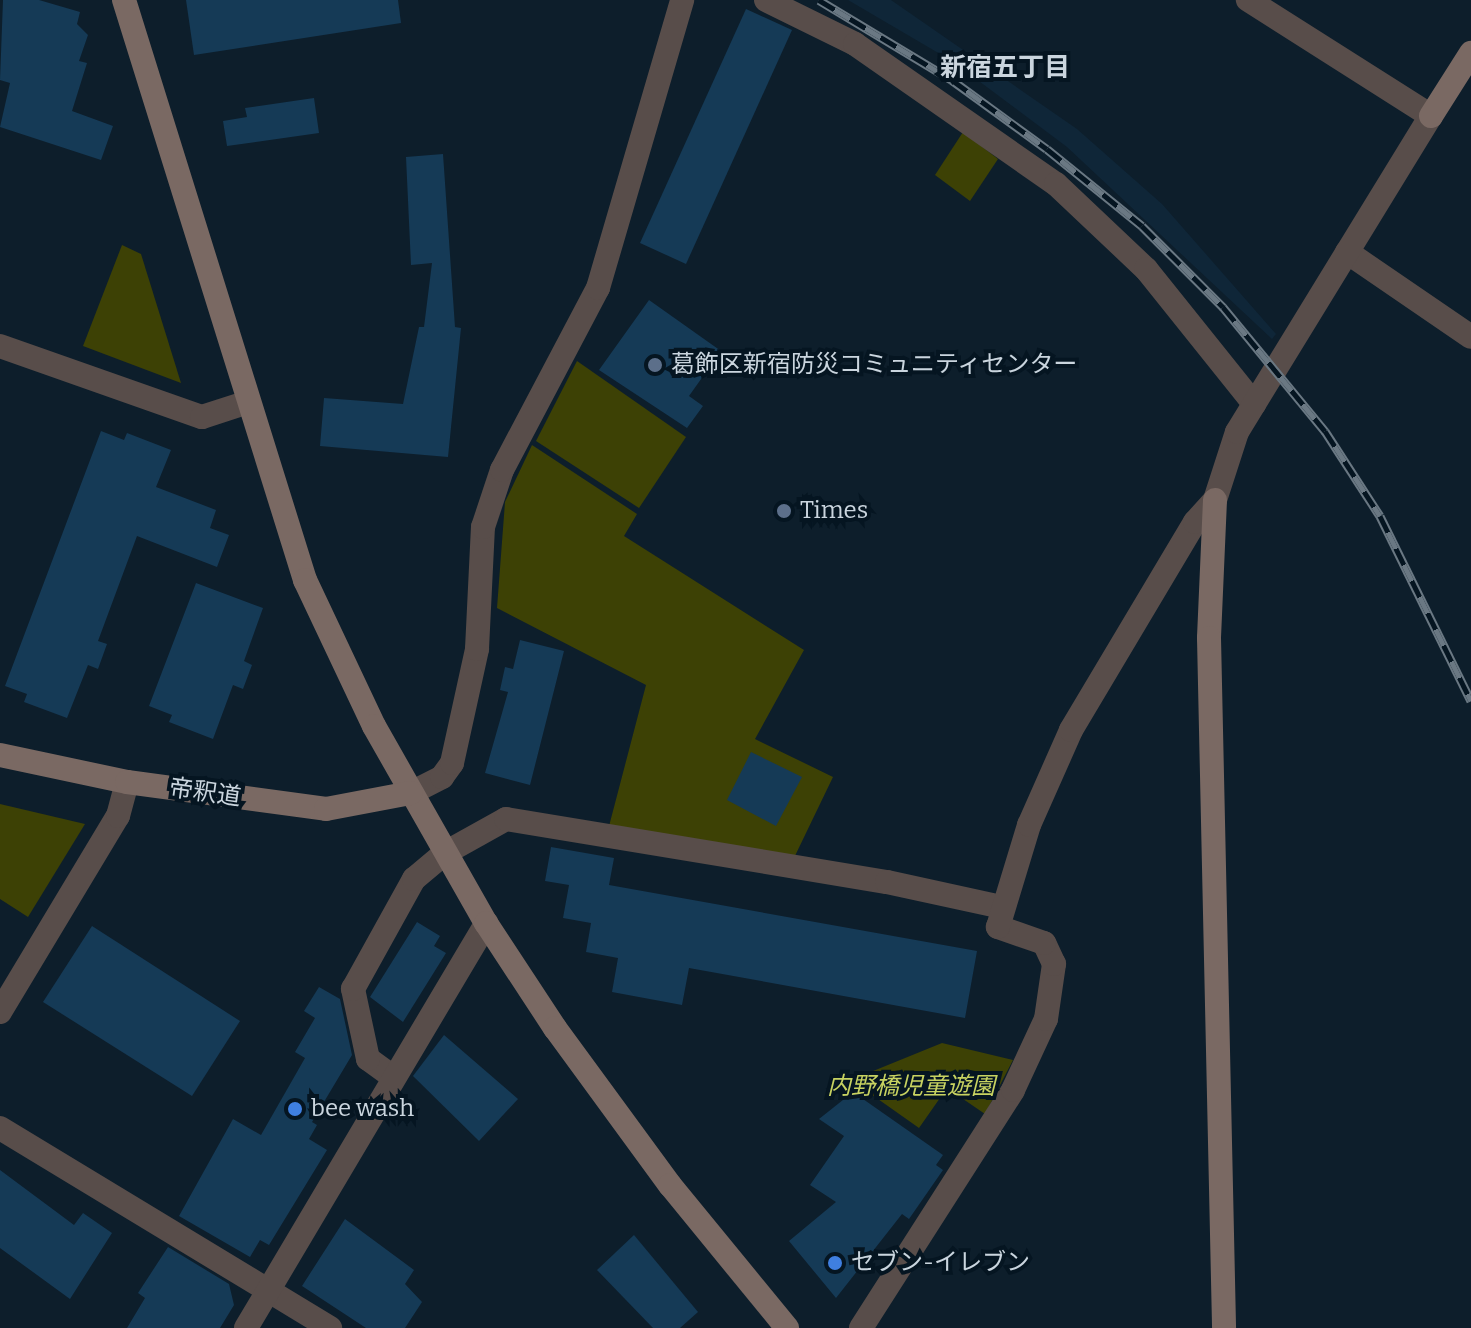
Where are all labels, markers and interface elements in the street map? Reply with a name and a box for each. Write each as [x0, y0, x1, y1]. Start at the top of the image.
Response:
district label: 新宿五丁目 [940, 52, 1070, 84]
place label: 葛飾区新宿防災コミュニティセンター [671, 351, 1079, 379]
marker: 葛飾区新宿防災コミュニティセンター [646, 356, 664, 374]
place label: Times [800, 497, 868, 525]
marker: Times [775, 502, 793, 520]
street label: 帝釈道 [167, 774, 243, 812]
park label: 内野橋児童遊園 [827, 1073, 995, 1101]
place label: bee wash [311, 1095, 414, 1123]
marker: bee wash [286, 1100, 304, 1118]
place label: セブン-イレブン [851, 1249, 1030, 1277]
marker: セブン-イレブン [826, 1254, 844, 1272]

